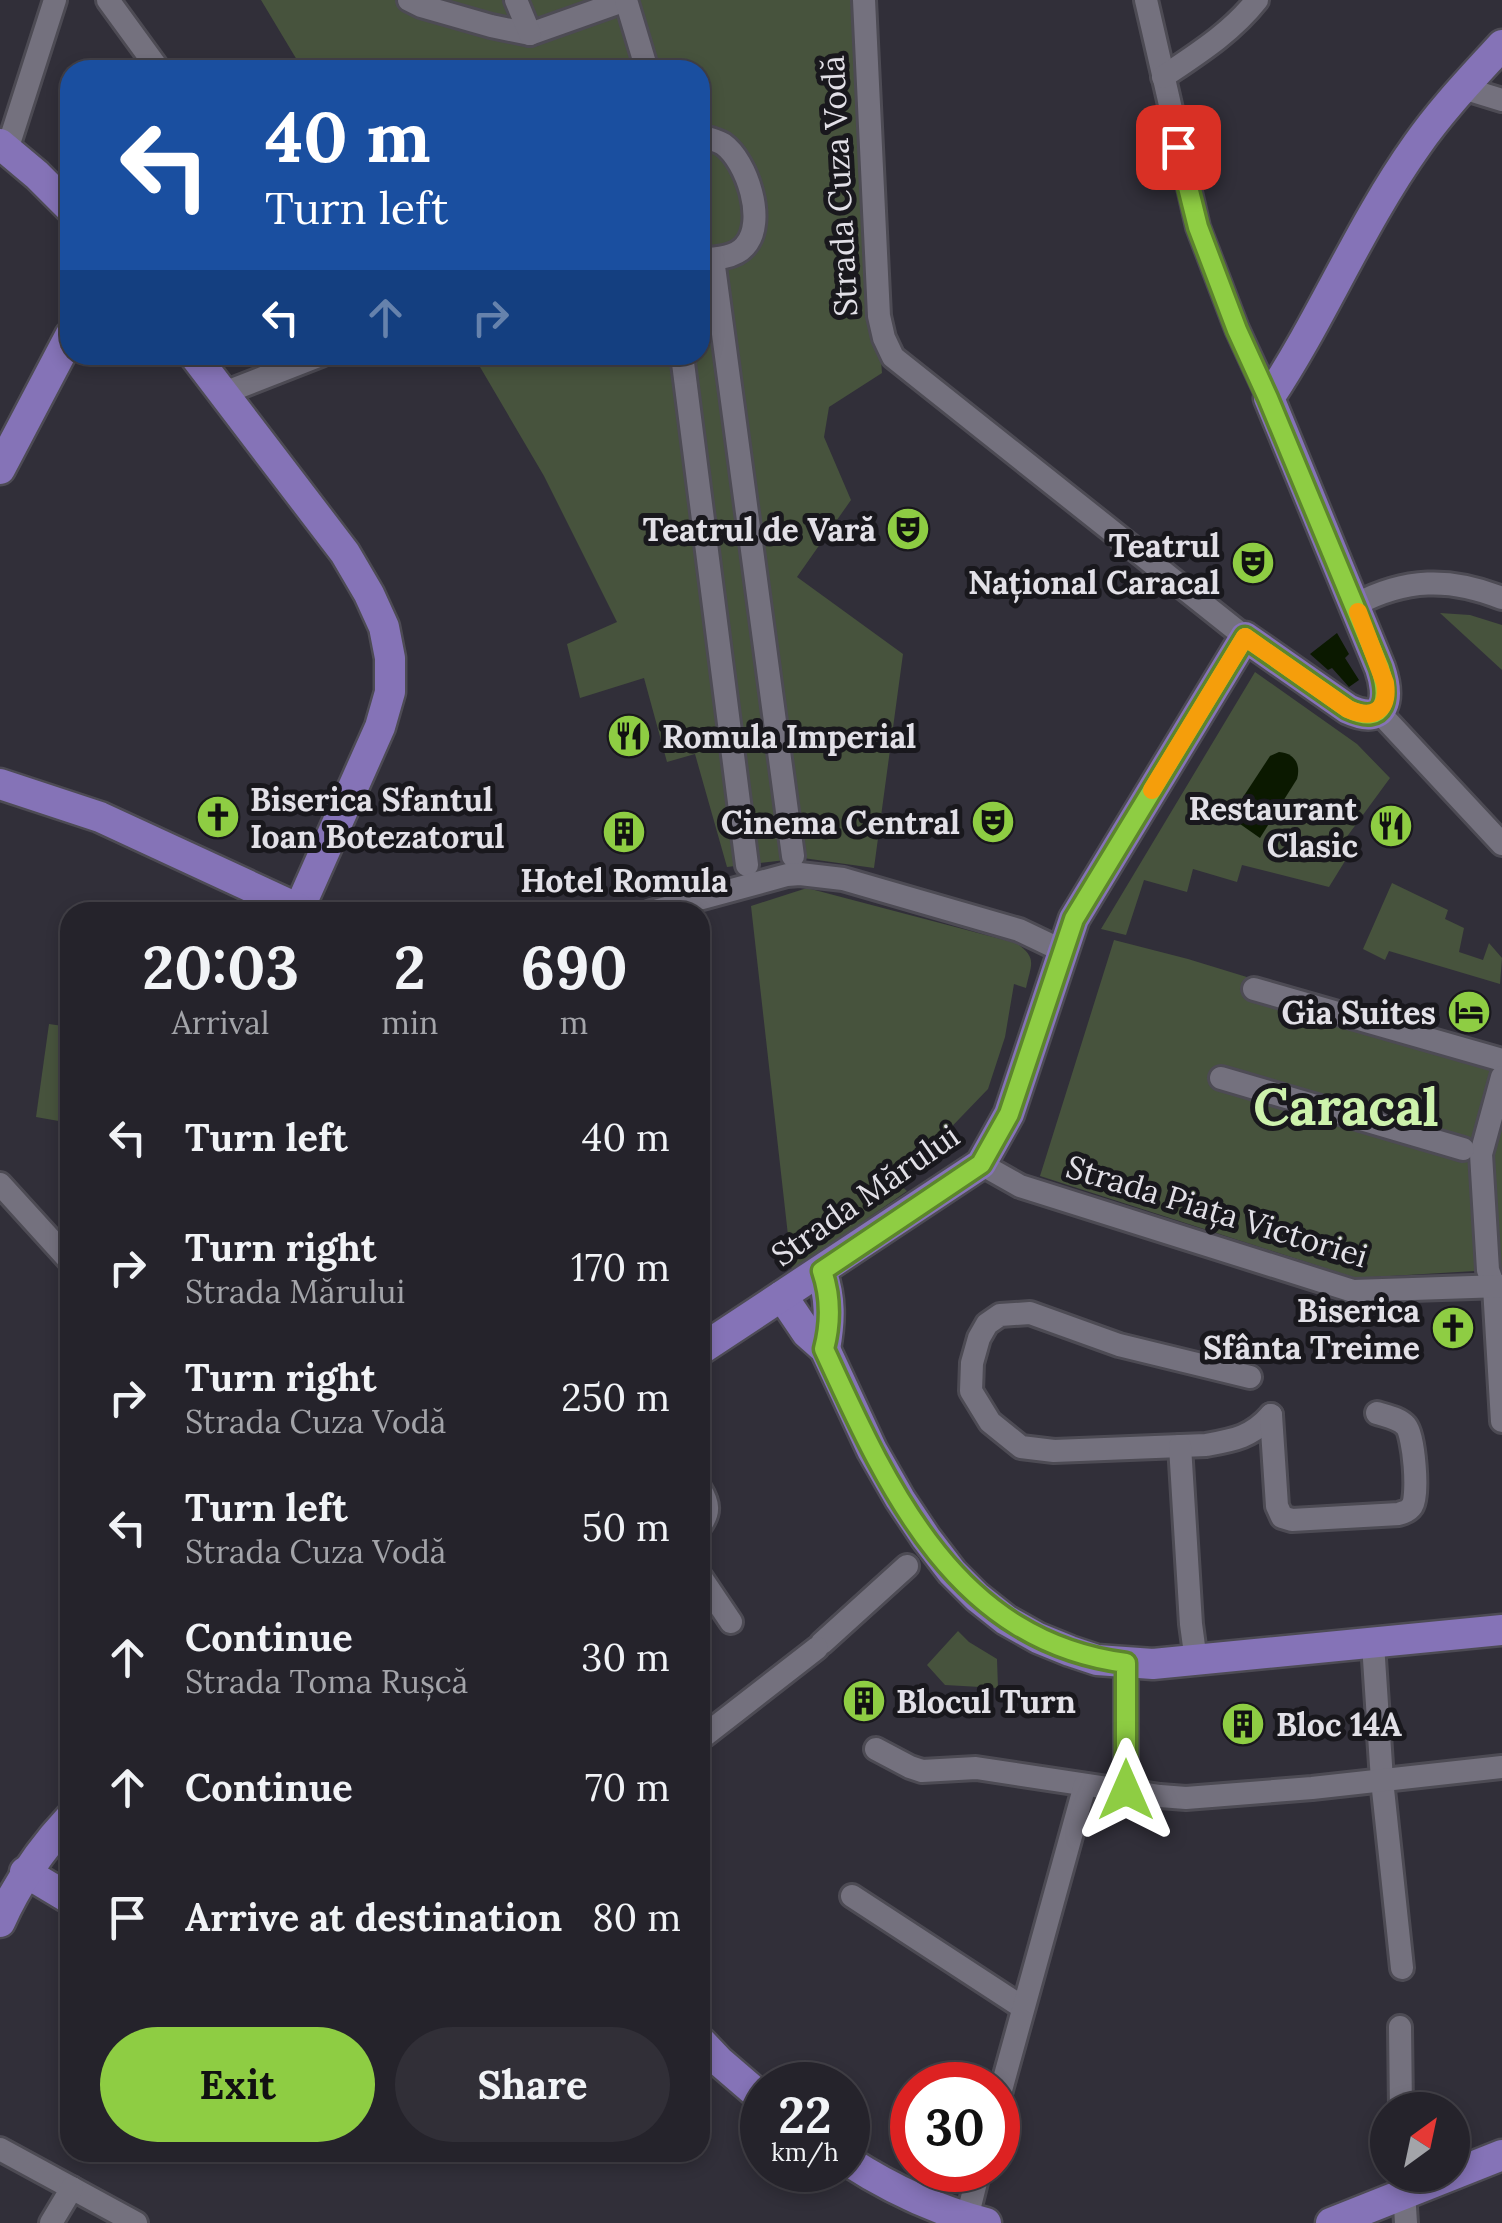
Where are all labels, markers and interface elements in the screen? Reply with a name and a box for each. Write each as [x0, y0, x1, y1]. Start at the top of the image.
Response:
street label: Strada Cuza Vodă [812, 54, 866, 318]
text: 40 m [265, 92, 431, 181]
icon: left [100, 100, 230, 230]
pin [1136, 105, 1221, 190]
icon: arrive [1151, 120, 1206, 175]
text: Turn left [265, 179, 448, 236]
icon: left [253, 290, 308, 345]
icon: ahead [358, 290, 413, 345]
icon: right [463, 290, 518, 345]
theatre icon: Teatrul de Vară [885, 506, 931, 552]
place label: Teatrul de Vară [643, 509, 876, 550]
place label: Teatrul Național Caracal [968, 525, 1220, 604]
theatre icon: Teatrul Național Caracal [1230, 540, 1276, 586]
restaurant icon: Romula Imperial [606, 713, 652, 759]
place label: Romula Imperial [662, 716, 916, 757]
place label: Biserica Sfantul Ioan Botezatorul [250, 779, 505, 857]
place label: Restaurant Clasic [1189, 788, 1359, 866]
church icon: Biserica Sfantul Ioan Botezatorul [195, 794, 241, 840]
theatre icon: Cinema Central [970, 799, 1016, 845]
place label: Cinema Central [721, 802, 960, 843]
restaurant icon: Restaurant Clasic [1368, 803, 1414, 849]
building icon: Hotel Romula [601, 809, 647, 855]
place label: Hotel Romula [520, 860, 728, 901]
text: 20:03 [142, 929, 299, 1005]
text: 2 [394, 929, 426, 1005]
text: 690 [521, 929, 628, 1005]
hotel icon: Gia Suites [1446, 989, 1492, 1035]
place label: Gia Suites [1281, 992, 1436, 1033]
text: Arrival [172, 1002, 270, 1043]
text: min [381, 1002, 438, 1043]
text: m [560, 1002, 588, 1043]
district label: Caracal [1253, 1073, 1439, 1139]
icon: left [100, 1110, 155, 1165]
text: Turn left [185, 1113, 348, 1161]
text: 40 m [582, 1113, 670, 1161]
street label: Strada Mărului [763, 1115, 967, 1275]
street label: Strada Piața Victoriei [1061, 1146, 1373, 1276]
text: Turn right [185, 1223, 376, 1271]
icon: right [100, 1240, 155, 1295]
text: 170 m [571, 1243, 670, 1291]
text: Strada Mărului [185, 1271, 405, 1312]
place label: Biserica Sfânta Treime [1203, 1290, 1420, 1368]
church icon: Biserica Sfânta Treime [1430, 1305, 1476, 1351]
text: Turn right [185, 1353, 376, 1401]
icon: right [100, 1370, 155, 1425]
text: 250 m [561, 1373, 670, 1421]
text: Strada Cuza Vodă [185, 1401, 446, 1442]
text: Turn left [185, 1483, 348, 1531]
icon: left [100, 1500, 155, 1555]
text: 50 m [582, 1503, 670, 1551]
text: Strada Cuza Vodă [185, 1531, 446, 1572]
text: Continue [185, 1613, 353, 1661]
icon: ahead [100, 1630, 155, 1685]
text: 30 m [581, 1633, 670, 1681]
text: Strada Toma Rușcă [185, 1661, 468, 1702]
building icon: Blocul Turn [841, 1678, 887, 1724]
place label: Blocul Turn [896, 1681, 1076, 1722]
building icon: Bloc 14A [1220, 1701, 1266, 1747]
place label: Bloc 14A [1276, 1704, 1402, 1745]
position arrow [1074, 1738, 1178, 1842]
icon: ahead [100, 1760, 155, 1815]
text: Continue [185, 1763, 353, 1811]
text: 70 m [585, 1763, 670, 1811]
icon: arrive [100, 1890, 155, 1945]
text: Arrive at destination [185, 1893, 562, 1941]
text: 80 m [592, 1893, 681, 1941]
button: Exit [100, 2027, 375, 2142]
button: Share [395, 2027, 670, 2142]
speed limit sign: 30 [890, 2062, 1020, 2192]
text: 22 [778, 2083, 832, 2147]
north arrow [1370, 2092, 1470, 2192]
map controls [1370, 2092, 1470, 2192]
text: km/h [771, 2136, 839, 2168]

